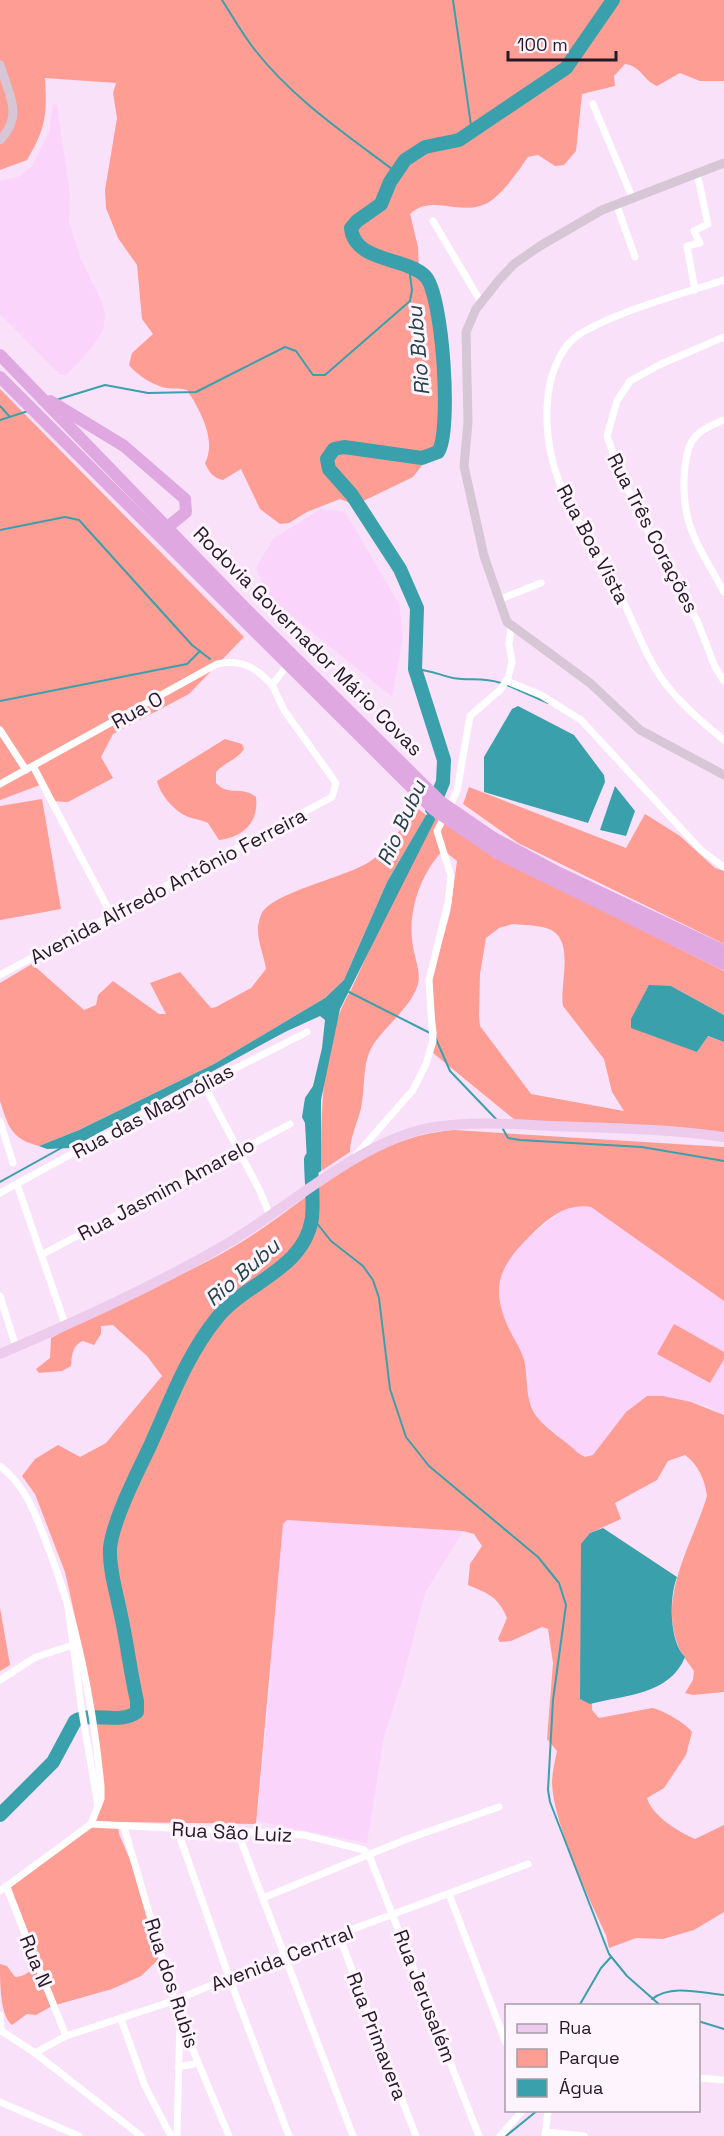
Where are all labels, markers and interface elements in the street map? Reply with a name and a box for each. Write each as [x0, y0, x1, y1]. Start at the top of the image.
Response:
scale bar [508, 24, 616, 62]
text: 100 m [517, 33, 568, 56]
water label: Rio Bubu [401, 304, 435, 397]
street label: Rua Três Corações [601, 449, 705, 617]
street label: Rua Boa Vista [551, 480, 635, 608]
street label: Rodovia Governador Mário Covas [188, 521, 428, 761]
street label: Rua O [107, 685, 167, 735]
water label: Rio Bubu [370, 775, 432, 870]
street label: Avenida Alfredo Antônio Ferreira [25, 802, 311, 970]
street label: Rua das Magnólias [68, 1057, 238, 1165]
street label: Rua Jasmim Amarelo [73, 1131, 259, 1247]
water label: Rio Bubu [199, 1232, 286, 1312]
street label: Rua São Luiz [171, 1816, 293, 1848]
street label: Rua dos Rubis [139, 1914, 205, 2052]
street label: Avenida Central [207, 1919, 357, 1997]
street label: Rua Jerusalém [388, 1926, 462, 2066]
street label: Rua N [14, 1931, 58, 1991]
street label: Rua Primavera [341, 1968, 413, 2104]
legend [505, 2004, 700, 2112]
text: Rua [559, 2016, 592, 2039]
text: Parque [559, 2046, 620, 2069]
text: Água [559, 2076, 603, 2099]

